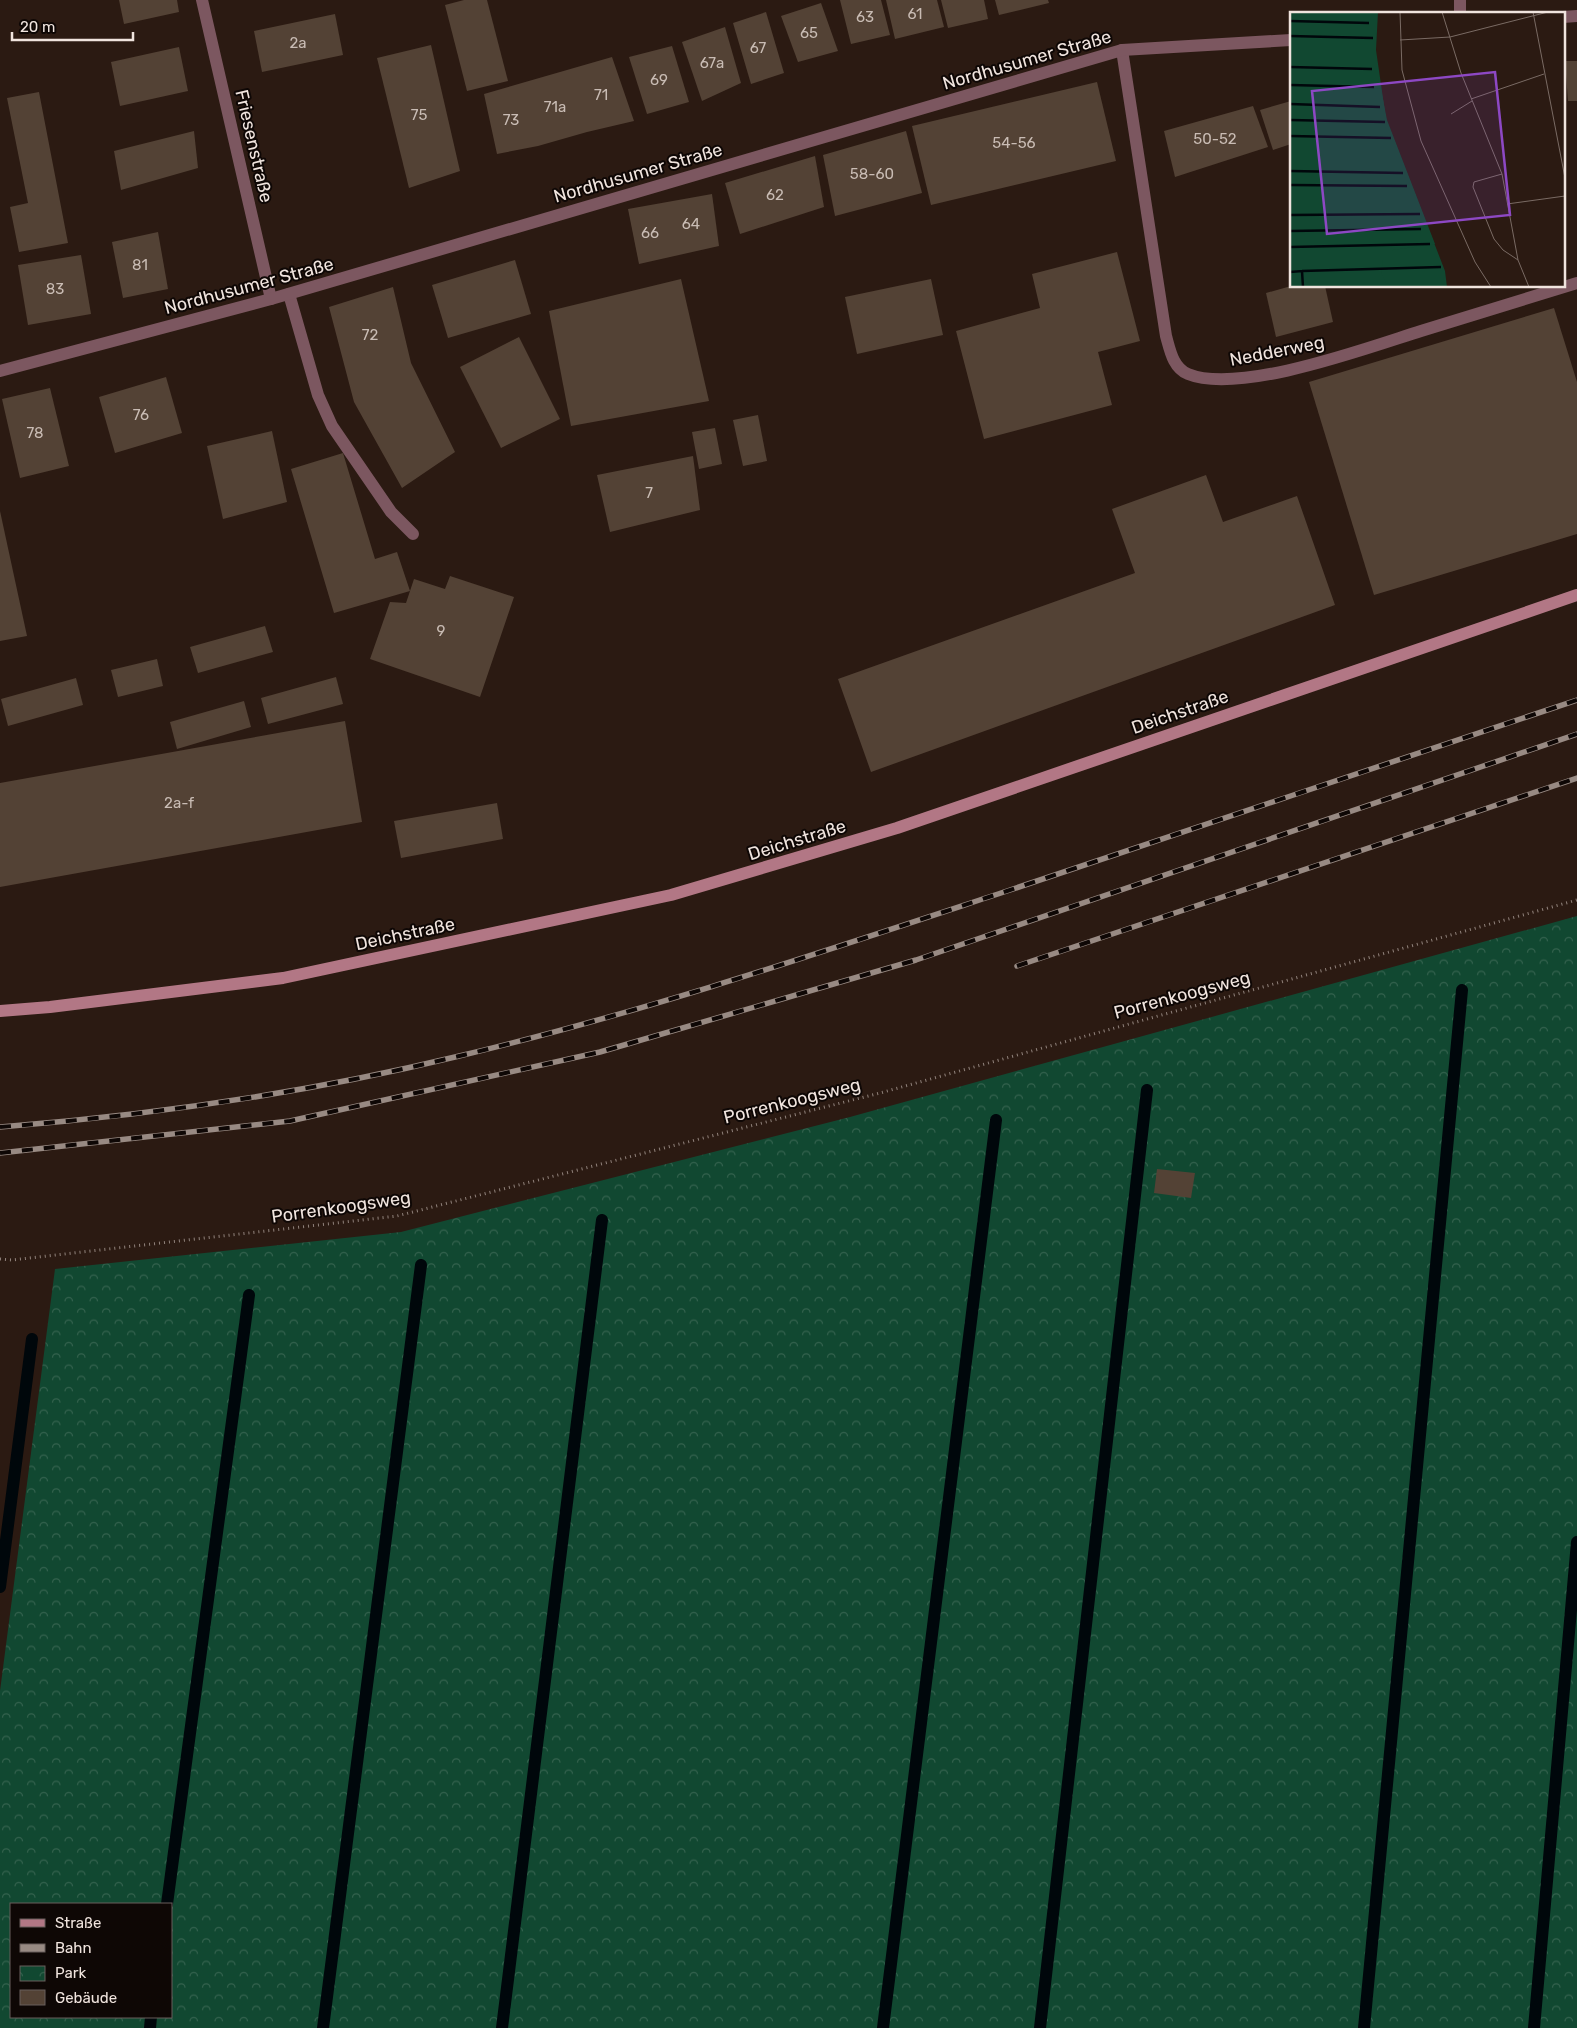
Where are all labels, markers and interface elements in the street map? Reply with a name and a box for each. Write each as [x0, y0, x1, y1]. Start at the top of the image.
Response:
house number: 61 [907, 5, 923, 23]
house number: 63 [856, 8, 874, 26]
scale bar [12, 10, 134, 42]
inset map [1290, 12, 1564, 288]
text: 20 m [20, 18, 55, 36]
house number: 65 [800, 24, 818, 42]
street label: Nordhusumer Straße [940, 25, 1114, 95]
house number: 2a [289, 34, 307, 52]
house number: 67 [750, 39, 766, 57]
house number: 67a [700, 54, 724, 72]
house number: 69 [650, 71, 668, 89]
house number: 71 [594, 86, 608, 104]
street label: Friesenstraße [230, 87, 278, 205]
house number: 71a [544, 98, 566, 116]
house number: 75 [411, 106, 427, 124]
house number: 73 [503, 111, 519, 129]
house number: 50-52 [1193, 130, 1237, 148]
house number: 54-56 [992, 134, 1036, 152]
street label: Nordhusumer Straße [551, 138, 725, 208]
house number: 58-60 [850, 165, 894, 183]
house number: 62 [766, 186, 784, 204]
house number: 64 [682, 215, 700, 233]
house number: 66 [641, 224, 659, 242]
street label: Nordhusumer Straße [162, 253, 336, 319]
house number: 81 [132, 256, 148, 274]
house number: 83 [46, 280, 64, 298]
house number: 72 [362, 326, 378, 344]
street label: Nedderweg [1228, 331, 1326, 371]
house number: 76 [133, 406, 149, 424]
house number: 78 [26, 424, 44, 442]
house number: 7 [645, 484, 653, 502]
house number: 9 [437, 622, 446, 640]
street label: Deichstraße [1129, 685, 1231, 739]
house number: 2a-f [164, 794, 194, 812]
street label: Deichstraße [745, 815, 849, 865]
street label: Deichstraße [353, 913, 457, 955]
street label: Porrenkoogsweg [1111, 966, 1253, 1024]
street label: Porrenkoogsweg [721, 1073, 863, 1129]
street label: Porrenkoogsweg [270, 1186, 412, 1228]
legend [10, 1903, 172, 2018]
text: Straße [55, 1914, 101, 1932]
text: Bahn [55, 1939, 92, 1957]
text: Park [55, 1964, 86, 1982]
text: Gebäude [55, 1989, 117, 2007]

